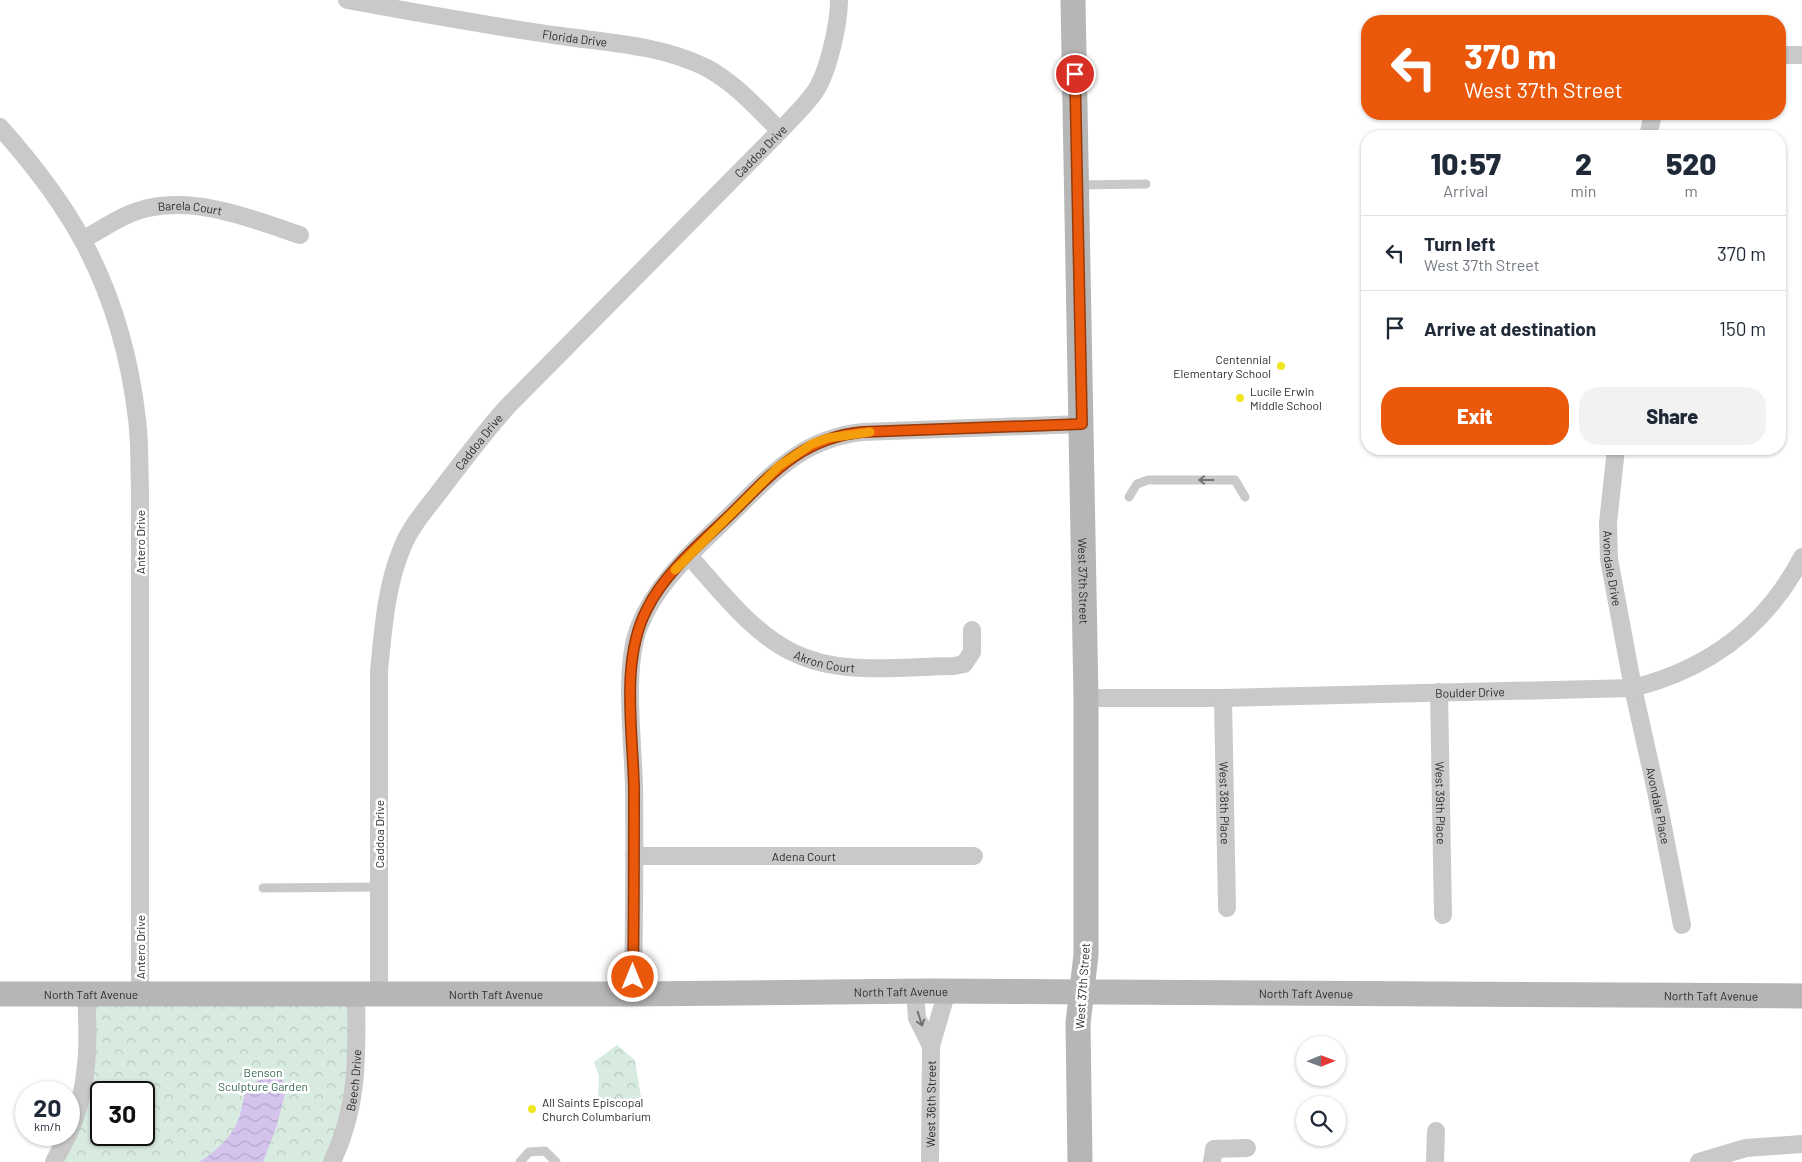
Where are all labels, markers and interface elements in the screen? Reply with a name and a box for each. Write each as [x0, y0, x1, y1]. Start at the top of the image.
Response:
street label: Florida Drive [541, 26, 608, 49]
text: 370 m [1464, 34, 1556, 76]
icon: left [1381, 35, 1446, 100]
pin [1054, 53, 1096, 95]
icon: arrive [1061, 60, 1089, 88]
text: West 37th Street [1464, 76, 1623, 102]
street label: Caddoa Drive [731, 122, 789, 180]
text: 10:57 [1430, 145, 1501, 181]
text: 2 [1575, 145, 1592, 181]
text: 520 [1666, 145, 1716, 181]
text: Arrival [1443, 181, 1488, 200]
text: min [1570, 181, 1596, 200]
text: m [1685, 181, 1698, 200]
street label: Barela Court [157, 198, 223, 217]
text: Turn left [1424, 232, 1495, 255]
icon: left [1381, 239, 1409, 267]
text: 370 m [1717, 242, 1766, 265]
text: West 37th Street [1424, 255, 1540, 274]
icon: arrive [1381, 314, 1409, 342]
text: Arrive at destination [1424, 317, 1596, 340]
text: 150 m [1719, 317, 1766, 340]
place label: Centennial Elementary School [1173, 352, 1271, 380]
marker: Centennial Elementary School [1275, 360, 1287, 372]
place label: Lucile Erwin Middle School [1250, 384, 1322, 412]
button: Exit [1381, 387, 1569, 445]
button: Share [1579, 387, 1766, 445]
marker: Lucile Erwin Middle School [1234, 392, 1246, 404]
street label: Caddoa Drive [452, 411, 505, 472]
one-way arrow [1198, 475, 1214, 485]
street label: Antero Drive [133, 510, 147, 574]
street label: Avondale Drive [1601, 530, 1625, 607]
street label: West 37th Street [1076, 537, 1092, 624]
street label: Akron Court [792, 647, 856, 675]
street label: Boulder Drive [1435, 684, 1505, 700]
street label: West 38th Place [1217, 761, 1233, 845]
street label: West 39th Place [1433, 761, 1449, 845]
street label: Avondale Place [1644, 766, 1673, 845]
street label: Caddoa Drive [372, 800, 386, 868]
street label: Adena Court [772, 849, 836, 863]
street label: Antero Drive [133, 915, 147, 979]
street label: West 37th Street [1072, 942, 1092, 1030]
position arrow [606, 950, 658, 1002]
street label: North Taft Avenue [854, 984, 948, 999]
street label: North Taft Avenue [1259, 986, 1353, 1000]
street label: North Taft Avenue [44, 987, 138, 1001]
street label: North Taft Avenue [449, 987, 543, 1001]
street label: North Taft Avenue [1664, 988, 1758, 1003]
one-way arrow [915, 1011, 925, 1027]
north arrow [1296, 1036, 1346, 1086]
map controls [1296, 1036, 1346, 1146]
street label: Beech Drive [343, 1049, 363, 1112]
street label: West 36th Street [923, 1060, 938, 1148]
park label: Benson Sculpture Garden [218, 1065, 308, 1093]
speed limit sign: 30 [90, 1081, 155, 1146]
text: 20 [33, 1092, 62, 1122]
place label: All Saints Episcopal Church Columbarium [542, 1095, 651, 1123]
button: search [1296, 1096, 1346, 1146]
marker: All Saints Episcopal Church Columbarium [526, 1103, 538, 1115]
text: km/h [34, 1119, 61, 1133]

